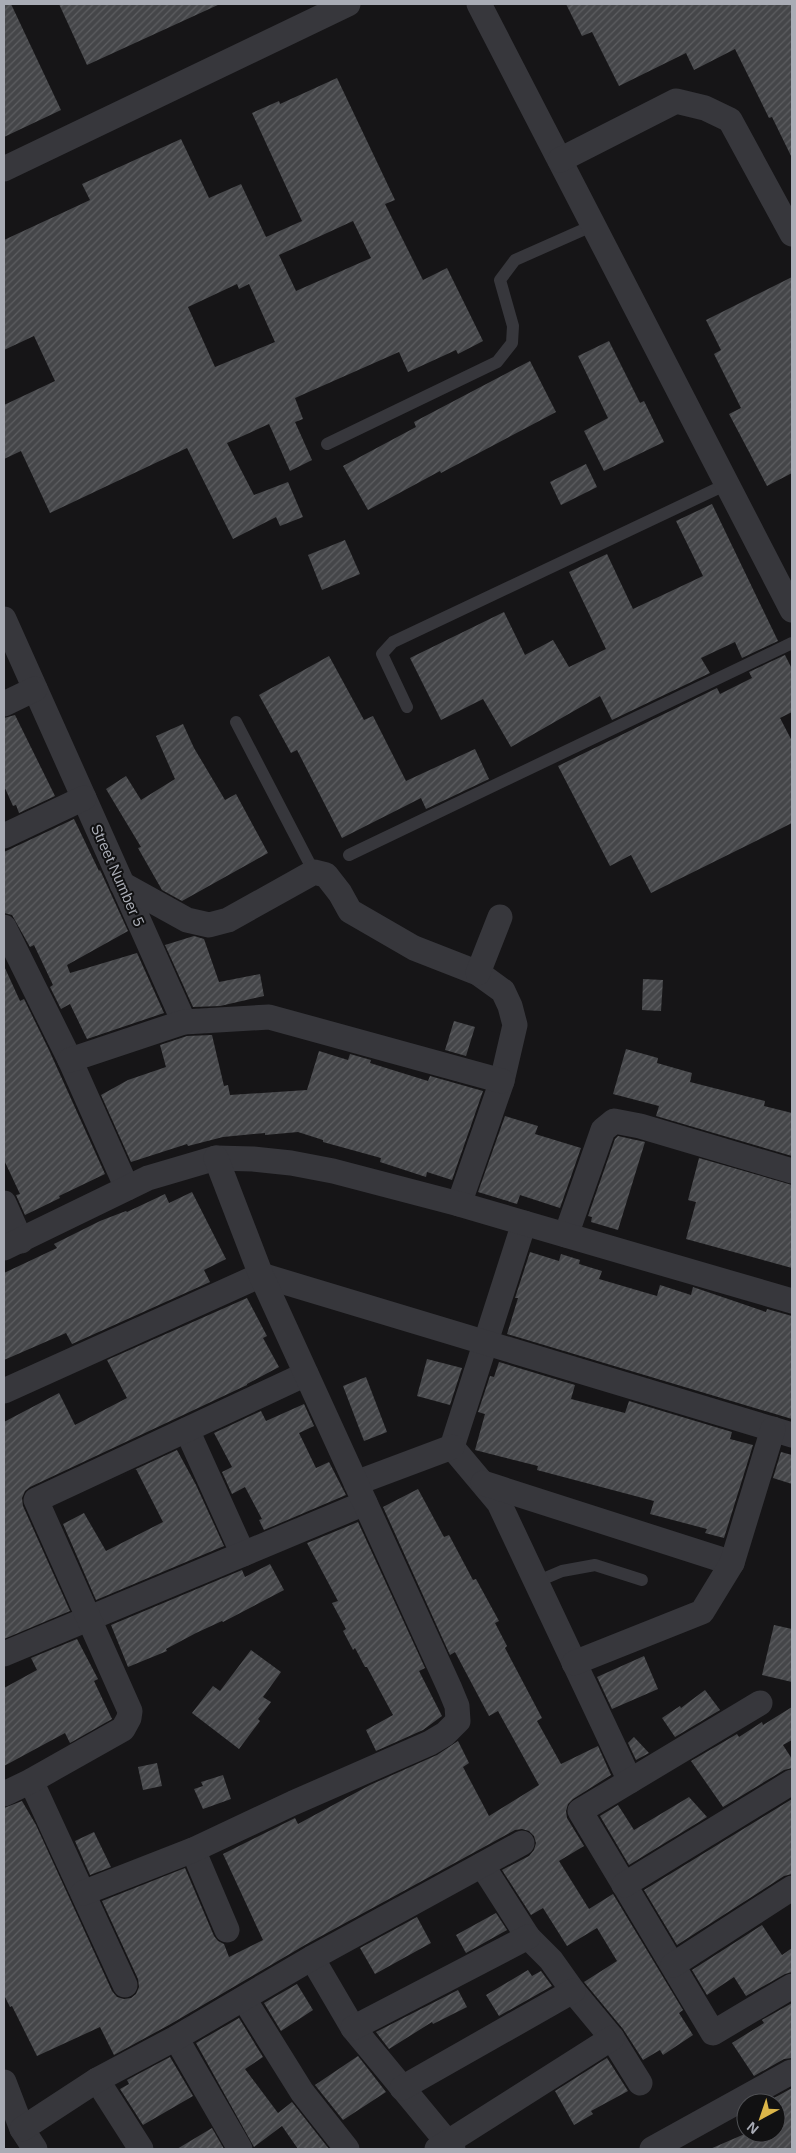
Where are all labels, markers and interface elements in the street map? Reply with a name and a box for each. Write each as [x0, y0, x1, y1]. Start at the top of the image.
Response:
street label: Street Number 5 [88, 821, 148, 929]
north arrow [736, 2093, 786, 2143]
text: N [744, 2119, 762, 2137]

